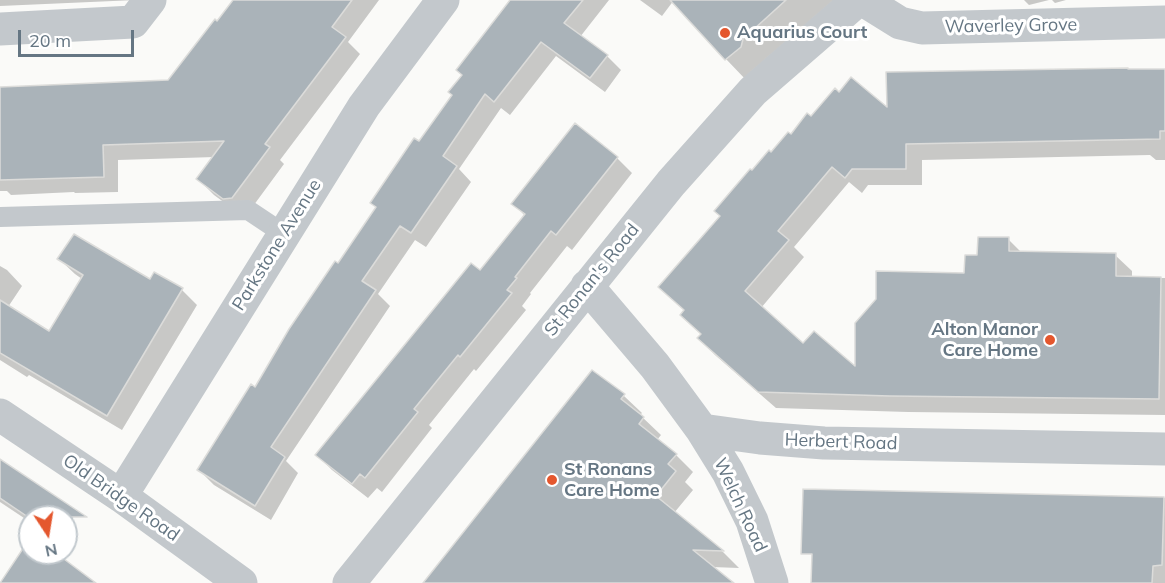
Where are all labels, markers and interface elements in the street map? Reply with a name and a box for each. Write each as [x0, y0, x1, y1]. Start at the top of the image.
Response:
street label: Waverley Grove [945, 14, 1077, 38]
scale bar [21, 18, 136, 56]
place label: Aquarius Court [737, 22, 867, 44]
marker: Aquarius Court [718, 26, 732, 40]
text: 20 m [29, 29, 71, 52]
street label: Parkstone Avenue [228, 175, 326, 315]
street label: St Ronan's Road [540, 219, 644, 341]
place label: Alton Manor Care Home [931, 319, 1038, 362]
marker: Alton Manor Care Home [1043, 333, 1057, 347]
street label: Herbert Road [784, 429, 898, 455]
street label: Old Bridge Road [59, 450, 183, 546]
street label: Welch Road [709, 455, 771, 555]
place label: St Ronans Care Home [564, 459, 660, 502]
marker: St Ronans Care Home [545, 473, 559, 487]
north arrow [18, 505, 78, 565]
text: N [43, 540, 59, 562]

